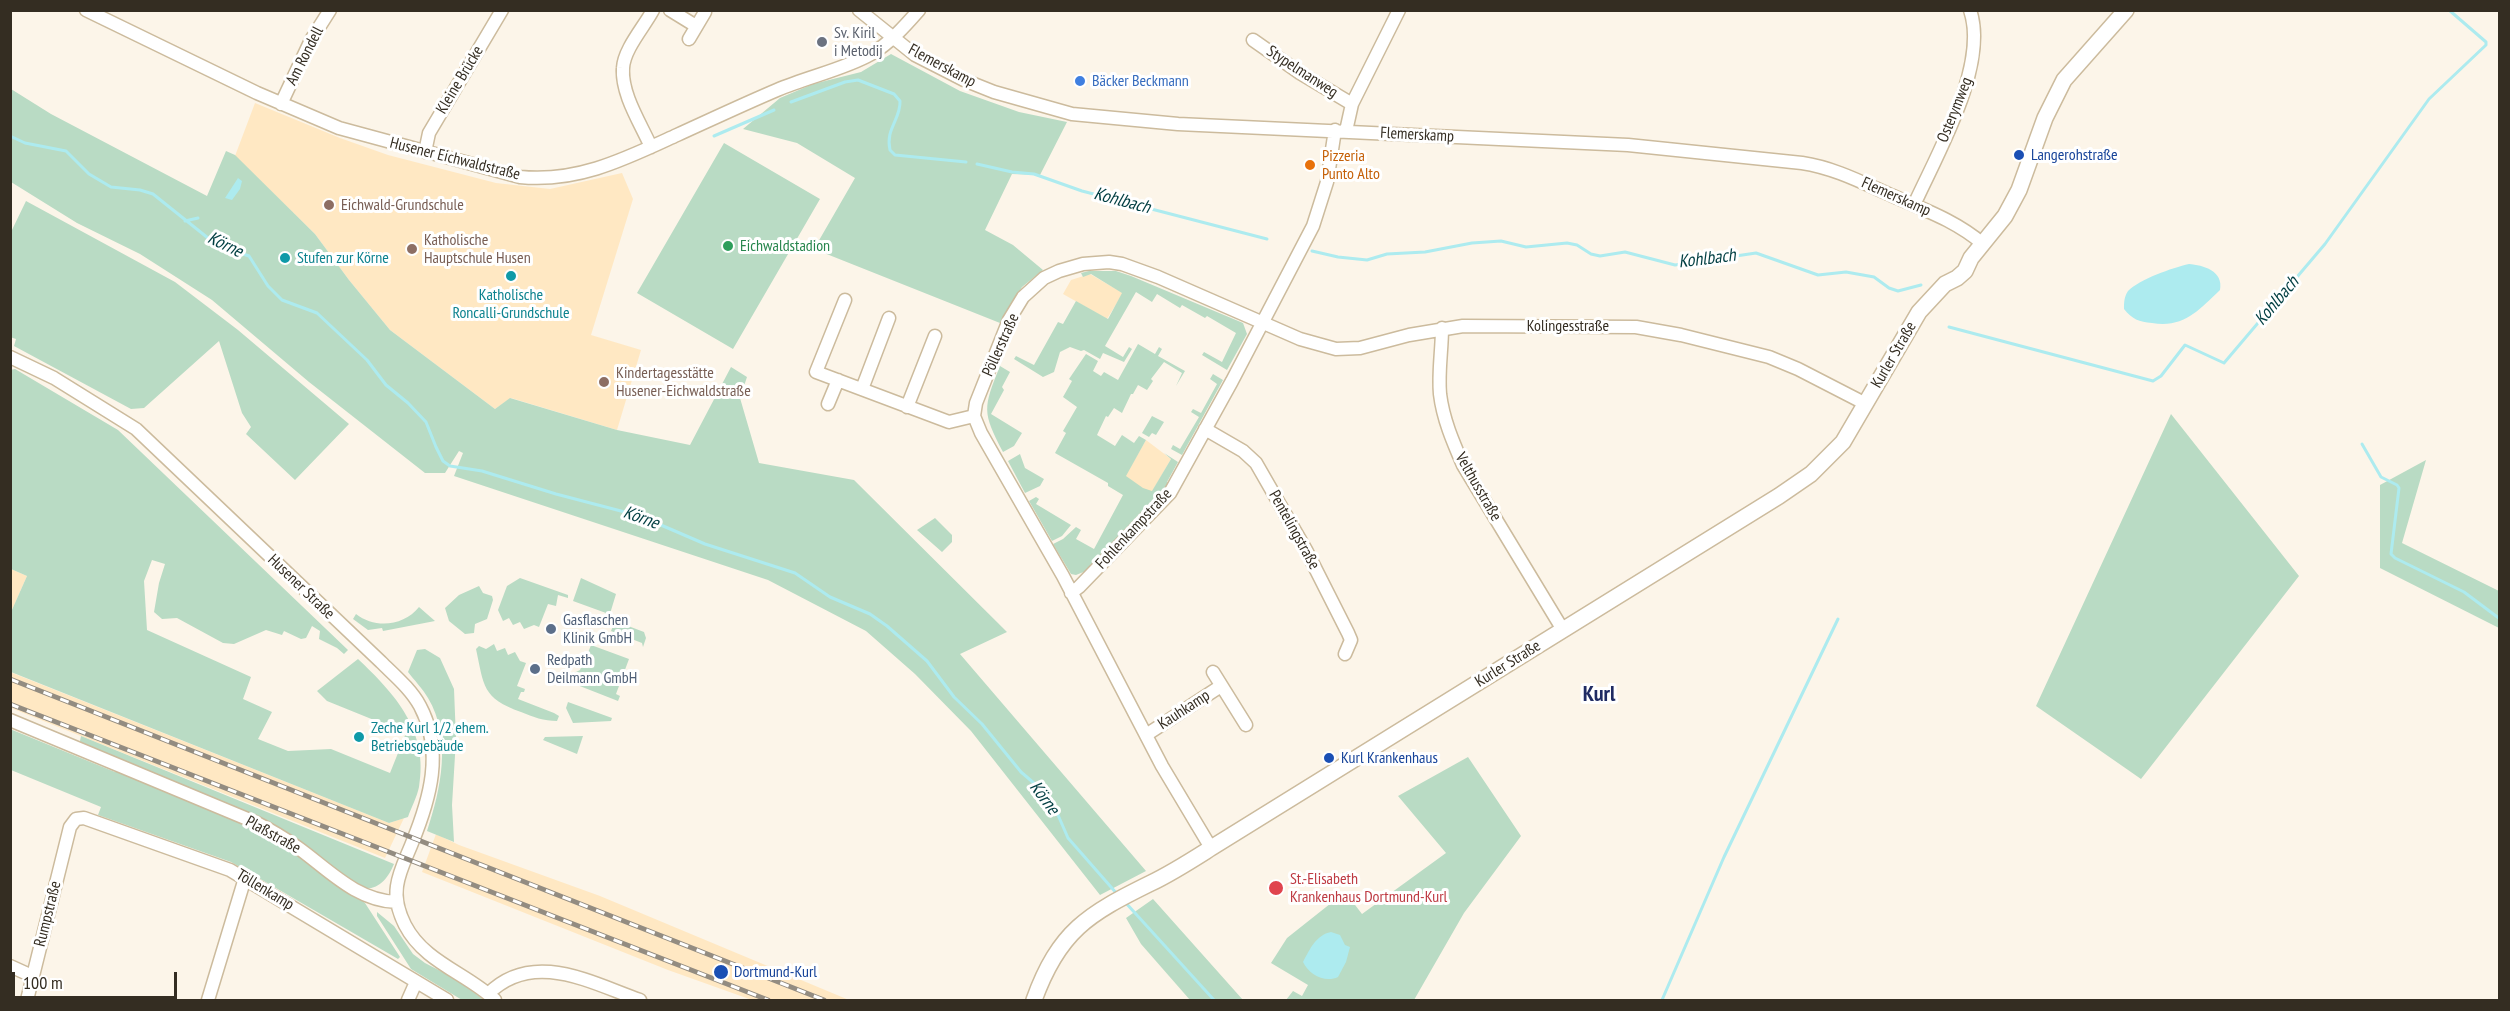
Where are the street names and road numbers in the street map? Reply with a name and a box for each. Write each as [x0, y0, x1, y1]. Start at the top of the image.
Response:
street label: Am Rondell [282, 23, 328, 89]
street label: Flemerskamp [905, 40, 979, 92]
street label: Stypelmanweg [1263, 42, 1341, 102]
street label: Kleine Brücke [432, 43, 488, 117]
street label: Osterymweg [1933, 75, 1977, 145]
street label: Flemerskamp [1380, 123, 1454, 147]
street label: Husener Eichwaldstraße [388, 134, 522, 184]
street label: Flemerskamp [1858, 173, 1934, 221]
street label: Pöllerstraße [979, 310, 1023, 380]
street label: Kolingesstraße [1527, 316, 1609, 336]
street label: Kurler Straße [1867, 318, 1921, 392]
street label: Velthusstraße [1451, 449, 1505, 525]
street label: Fohlenkampstraße [1092, 485, 1176, 573]
street label: Pentelingstraße [1264, 487, 1324, 573]
street label: Husener Straße [264, 550, 338, 624]
street label: Kurler Straße [1472, 636, 1544, 692]
street label: Kauhkamp [1154, 686, 1214, 734]
street label: Plaßstraße [242, 812, 304, 858]
street label: Töllenkamp [233, 865, 297, 915]
street label: Rumpstraße [31, 879, 65, 949]

